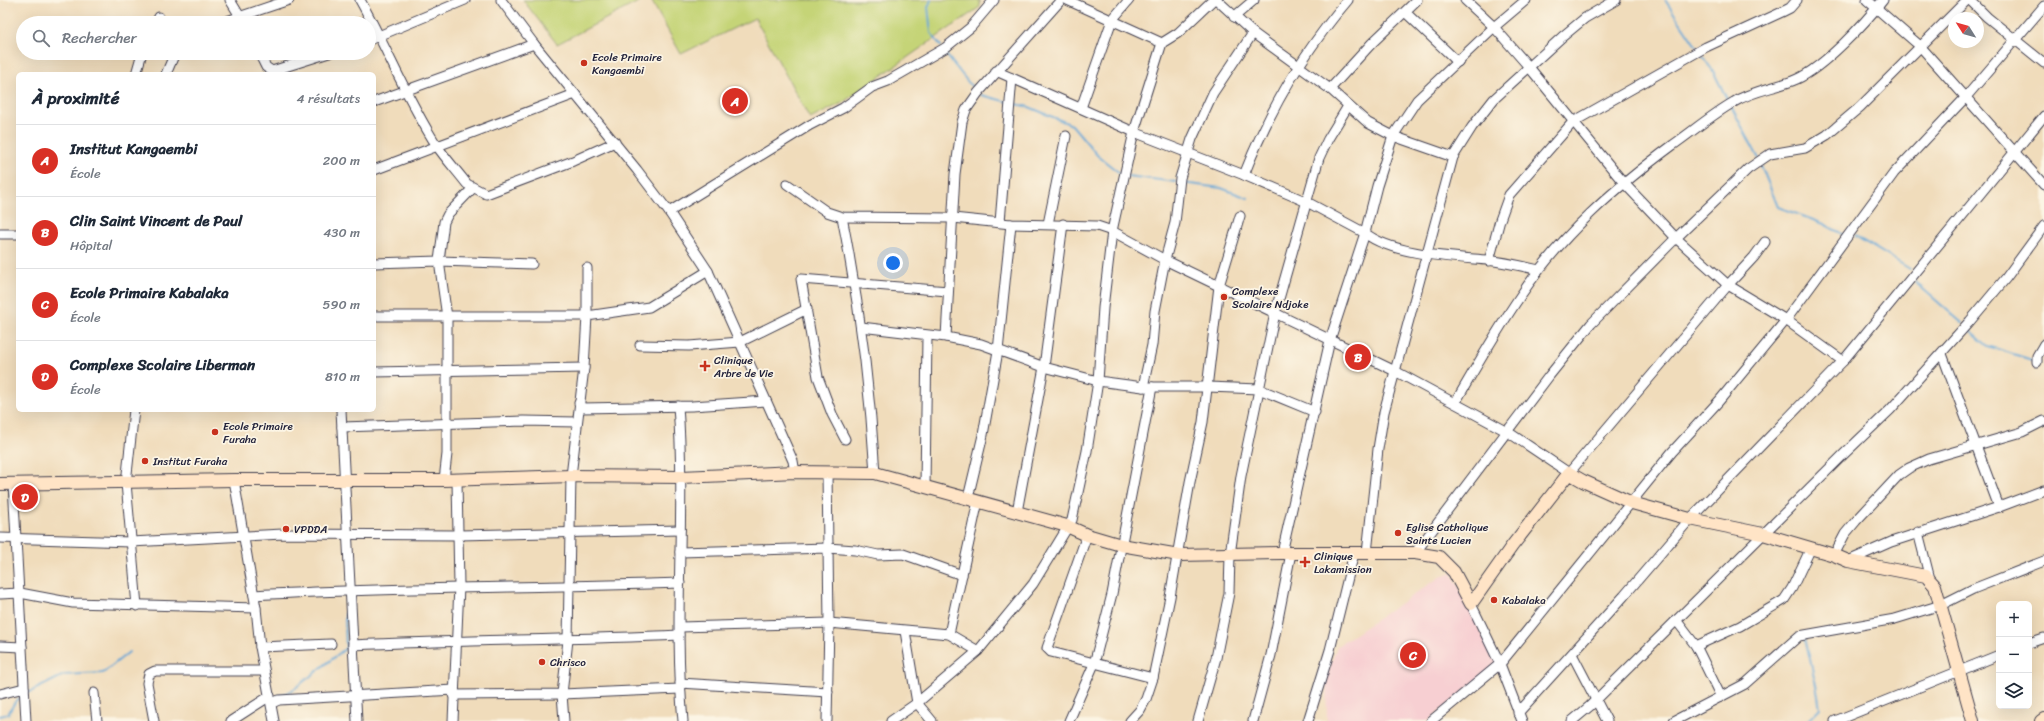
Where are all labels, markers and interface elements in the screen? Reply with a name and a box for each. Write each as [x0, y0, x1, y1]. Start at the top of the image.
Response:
north arrow [1948, 12, 1984, 48]
search box [16, 16, 376, 60]
text: Rechercher [62, 25, 137, 51]
icon: search [30, 27, 52, 49]
place label: Ecole Primaire Kangaembi [592, 48, 663, 80]
marker: Ecole Primaire Kangaembi [579, 58, 589, 68]
text: À proximité [32, 83, 119, 113]
pin: A [722, 86, 748, 116]
text: 4 résultats [297, 87, 360, 110]
text: Institut Kangaembi [70, 136, 197, 162]
text: A [41, 149, 49, 172]
text: 200 m [323, 149, 360, 172]
text: École [70, 162, 101, 185]
text: Clin Saint Vincent de Paul [70, 208, 242, 234]
text: B [41, 221, 49, 244]
text: 430 m [323, 221, 360, 244]
text: Hôpital [70, 234, 112, 257]
your location [883, 253, 903, 273]
text: Ecole Primaire Kabalaka [70, 280, 229, 306]
place label: Complexe Scolaire Ndjoke [1232, 282, 1309, 314]
marker: Complexe Scolaire Ndjoke [1219, 292, 1229, 302]
text: C [41, 293, 49, 316]
text: 590 m [322, 293, 360, 316]
text: École [70, 306, 101, 329]
pin: B [1345, 342, 1371, 372]
place label: Clinique Arbre de Vie [713, 351, 774, 383]
text: Complexe Scolaire Liberman [70, 352, 255, 378]
marker: Clinique Arbre de Vie [699, 360, 711, 372]
text: D [41, 365, 49, 388]
text: 810 m [325, 365, 360, 388]
text: École [70, 378, 101, 401]
place label: Ecole Primaire Furaha [223, 417, 294, 449]
marker: Ecole Primaire Furaha [210, 427, 220, 437]
place label: Institut Furaha [152, 452, 228, 471]
marker: Institut Furaha [140, 456, 150, 466]
pin: D [12, 482, 38, 512]
place label: Eglise Catholique Sainte Lucien [1406, 518, 1489, 550]
place label: VPDDA [294, 520, 327, 539]
marker: VPDDA [281, 524, 291, 534]
marker: Eglise Catholique Sainte Lucien [1393, 528, 1403, 538]
place label: Clinique Lakamission [1314, 547, 1372, 579]
marker: Clinique Lakamission [1299, 556, 1311, 568]
place label: Kabalaka [1502, 591, 1546, 610]
marker: Kabalaka [1489, 595, 1499, 605]
map controls [1996, 601, 2032, 709]
button: + [1996, 601, 2032, 637]
button: − [1996, 637, 2032, 673]
pin: C [1400, 640, 1426, 670]
place label: Chrisco [550, 653, 586, 672]
marker: Chrisco [537, 657, 547, 667]
button: layers [1996, 673, 2032, 709]

